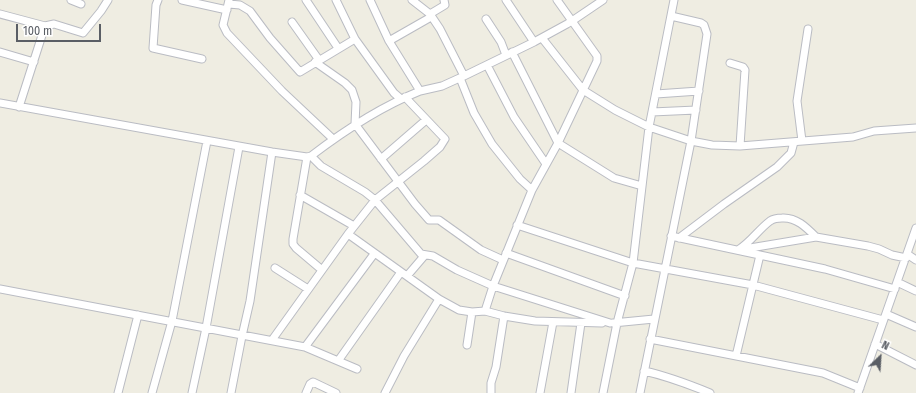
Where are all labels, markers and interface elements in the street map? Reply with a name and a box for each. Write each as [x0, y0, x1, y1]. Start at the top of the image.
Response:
scale bar [18, 16, 103, 42]
text: 100 m [23, 24, 52, 38]
north arrow [860, 337, 900, 377]
text: N [880, 338, 891, 353]

